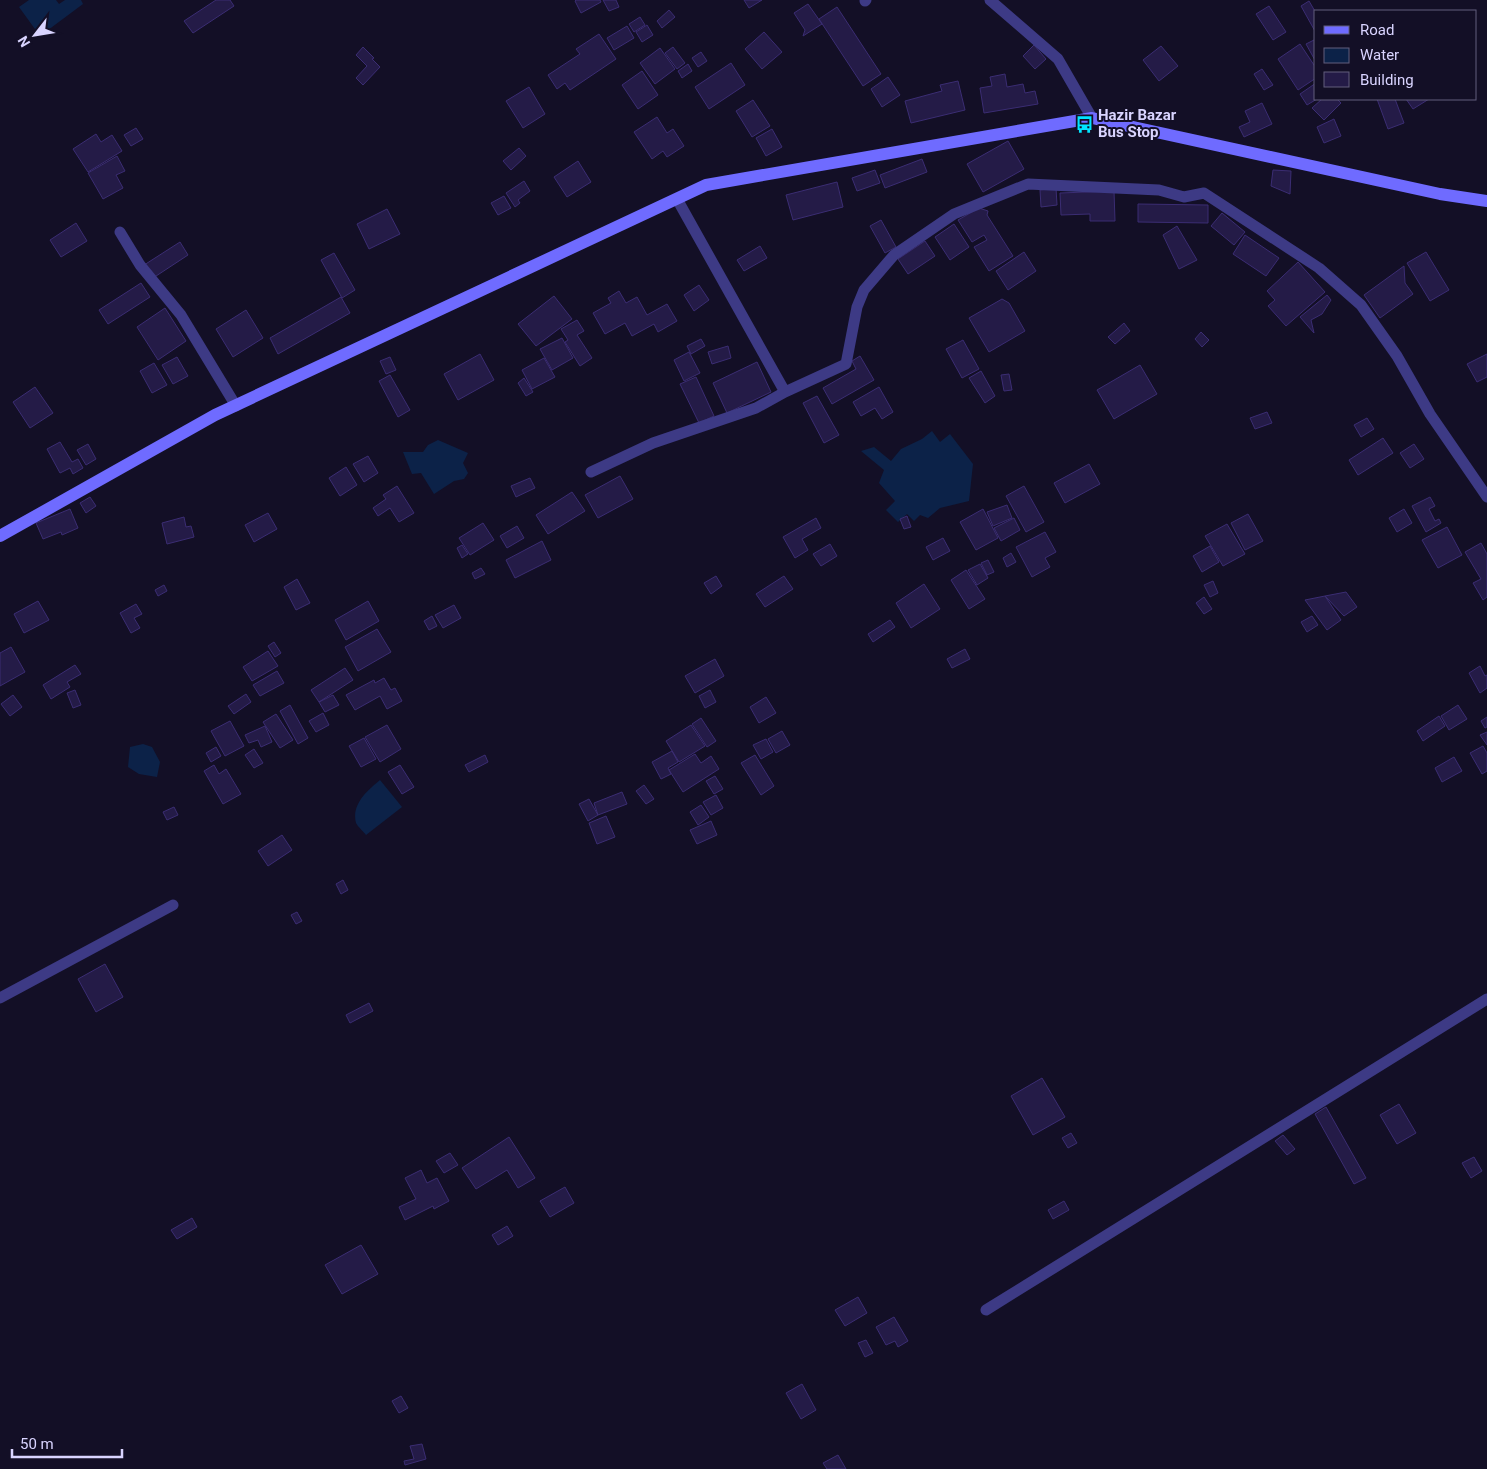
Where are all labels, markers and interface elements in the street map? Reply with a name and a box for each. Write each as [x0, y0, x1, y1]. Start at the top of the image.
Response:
north arrow [10, 10, 60, 60]
legend [1314, 10, 1477, 100]
text: Road [1360, 21, 1394, 39]
text: N [14, 33, 33, 50]
text: Water [1360, 46, 1399, 64]
text: Building [1360, 71, 1414, 89]
place label: Hazir Bazar Bus Stop [1098, 106, 1177, 141]
bus stop icon: Hazir Bazar Bus Stop [1074, 114, 1094, 134]
scale bar [12, 1426, 122, 1458]
text: 50 m [20, 1435, 54, 1453]

